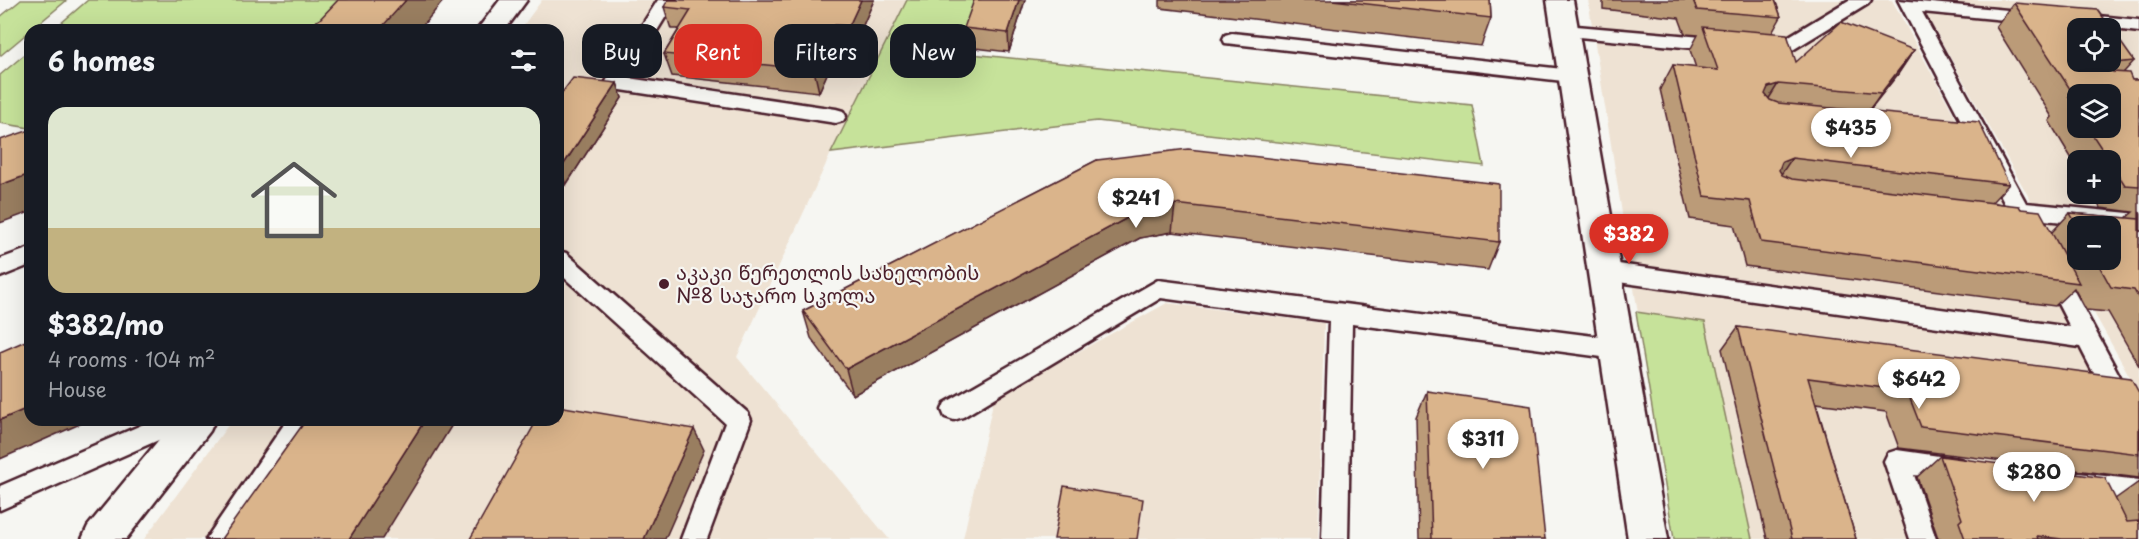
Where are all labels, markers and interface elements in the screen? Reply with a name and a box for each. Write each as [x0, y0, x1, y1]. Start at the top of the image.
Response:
map controls [2067, 18, 2121, 270]
button: locate [2067, 18, 2121, 72]
chip: Buy [582, 24, 662, 78]
chip: Rent [674, 24, 762, 78]
chip: Filters [774, 24, 878, 78]
chip: New [890, 24, 976, 78]
text: 6 homes [48, 41, 155, 80]
icon: filters [507, 44, 540, 77]
button: layers [2067, 84, 2121, 138]
pin: $435 [1815, 108, 1887, 159]
text: $435 [1825, 112, 1877, 142]
icon: home [240, 146, 348, 254]
button: + [2067, 150, 2121, 204]
pin: $241 [1100, 178, 1172, 229]
text: $241 [1112, 182, 1160, 212]
pin: $382 [1593, 214, 1665, 265]
button: − [2067, 216, 2121, 270]
text: $382 [1603, 218, 1655, 248]
place label: აკაკი წერეთლის სახელობის №8 საჯარო სკოლა [676, 257, 979, 310]
marker: აკაკი წერეთლის სახელობის №8 საჯარო სკოლა [657, 277, 671, 291]
text: $382/mo [48, 305, 164, 344]
text: 4 rooms · 104 m² [48, 344, 215, 374]
pin: $642 [1883, 359, 1955, 410]
text: $642 [1892, 363, 1946, 393]
text: House [48, 374, 107, 404]
pin: $311 [1447, 419, 1519, 470]
text: $311 [1462, 423, 1504, 453]
pin: $280 [1998, 452, 2070, 503]
text: $280 [2007, 456, 2061, 486]

